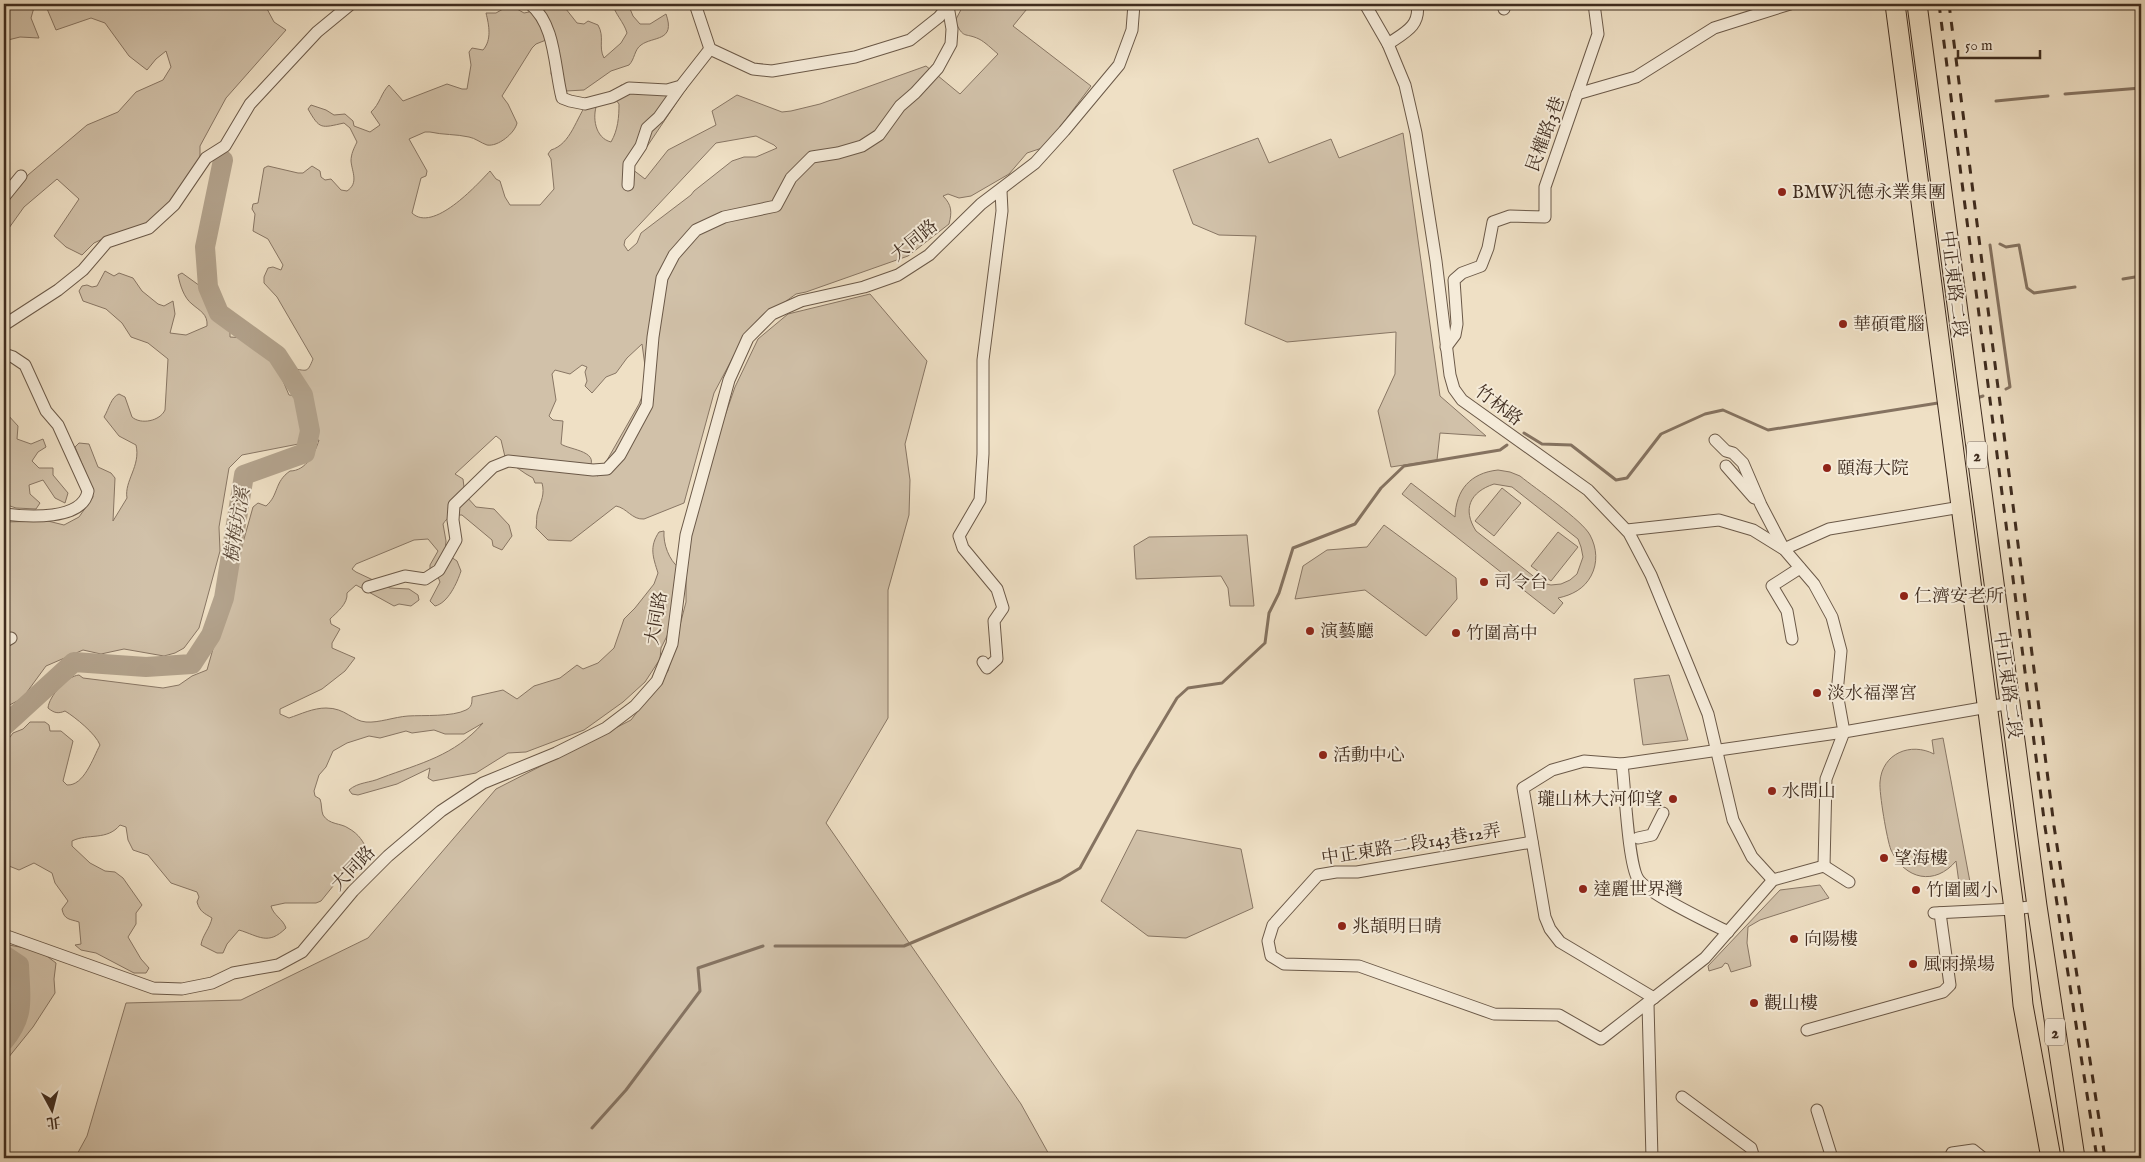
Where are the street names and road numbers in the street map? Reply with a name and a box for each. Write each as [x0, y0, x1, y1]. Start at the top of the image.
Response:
street label: 民權路3巷 [1522, 94, 1571, 175]
street label: 大同路 [887, 215, 943, 267]
street label: 中正東路二段 [1935, 229, 1971, 339]
street label: 竹林路 [1470, 381, 1527, 432]
road number: 2 [1967, 442, 1987, 468]
street label: 大同路 [641, 590, 673, 647]
street label: 中正東路二段 [1988, 630, 2025, 740]
street label: 中正東路二段143巷12弄 [1320, 820, 1503, 871]
street label: 大同路 [327, 842, 381, 896]
road number: 2 [2045, 1019, 2065, 1046]

